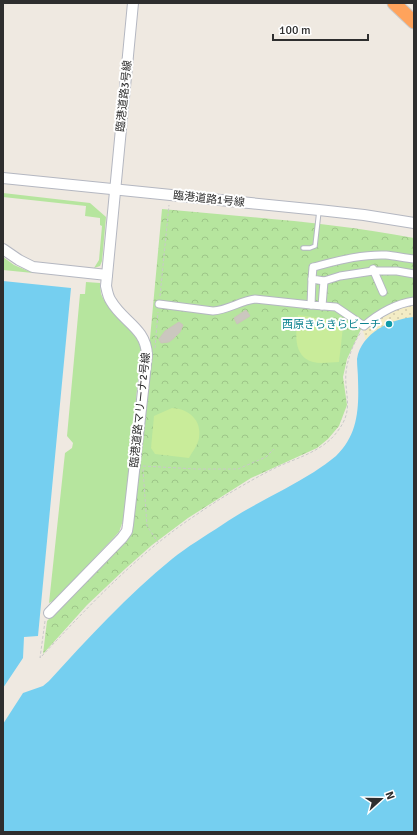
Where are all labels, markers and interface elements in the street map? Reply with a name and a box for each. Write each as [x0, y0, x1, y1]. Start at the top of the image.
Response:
scale bar [273, 16, 368, 42]
text: 100 m [279, 23, 311, 38]
street label: 臨港道路3号線 [114, 60, 134, 132]
street label: 臨港道路1号線 [173, 189, 245, 209]
place label: 西原きらきらビーチ [282, 318, 381, 331]
marker: 西原きらきらビーチ [384, 319, 394, 329]
street label: 臨港道路マリーナ2号線 [127, 352, 153, 468]
north arrow [361, 779, 401, 819]
text: N [382, 790, 397, 801]

